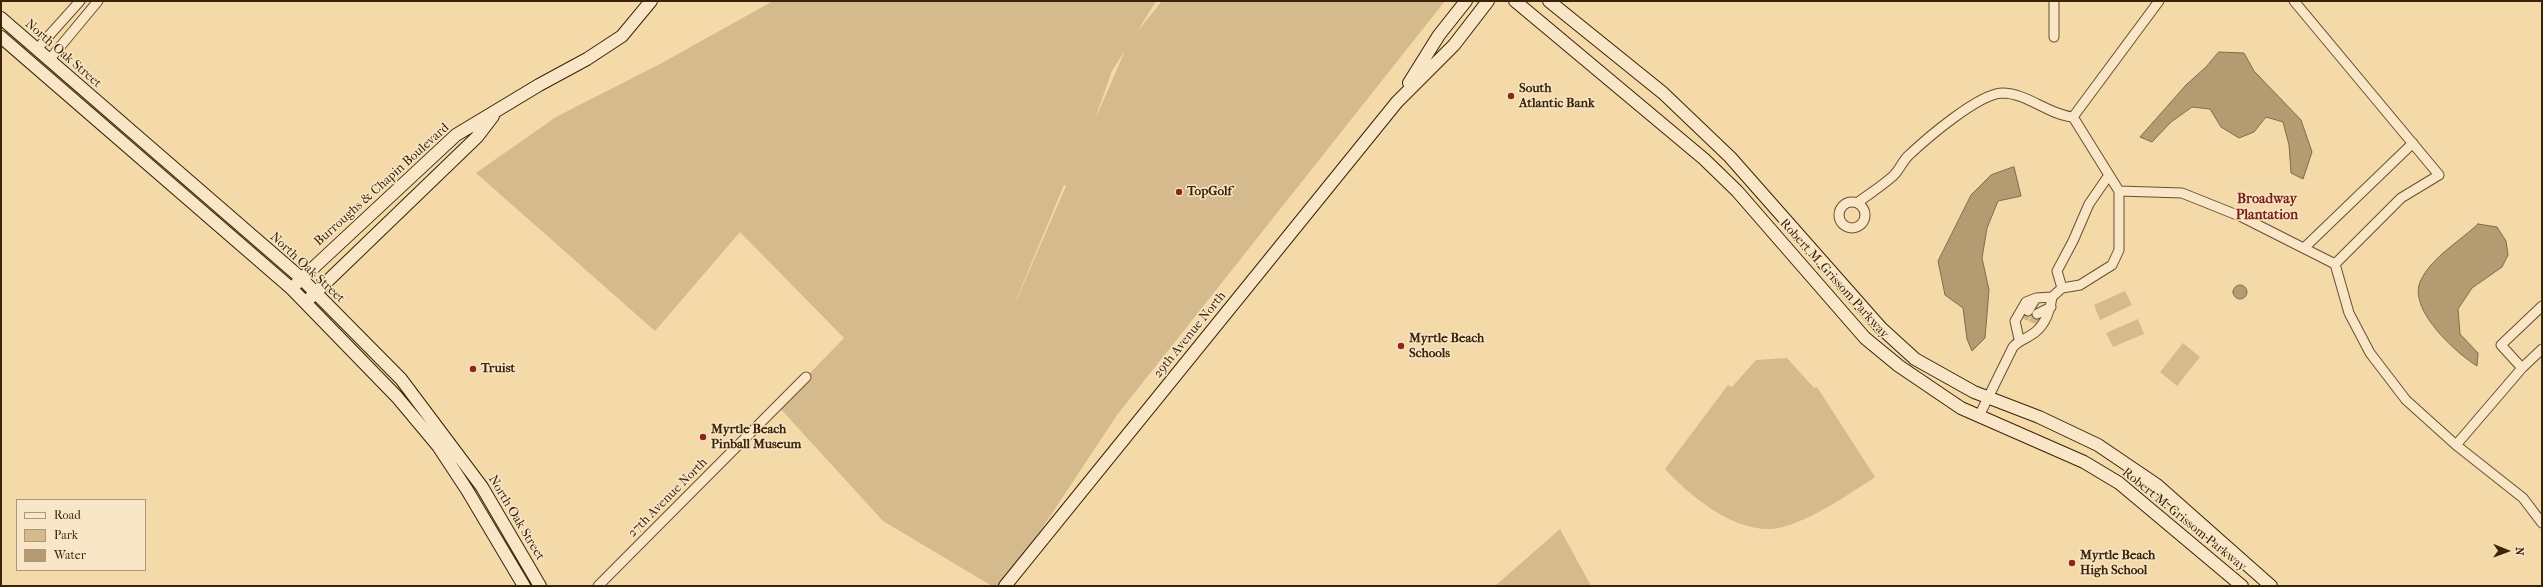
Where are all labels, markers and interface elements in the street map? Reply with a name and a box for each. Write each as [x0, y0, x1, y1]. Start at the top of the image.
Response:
street label: North Oak Street [21, 16, 105, 92]
place label: South Atlantic Bank [1519, 81, 1595, 112]
marker: South Atlantic Bank [1506, 91, 1516, 101]
street label: Burroughs & Chapin Boulevard [311, 120, 453, 250]
place label: TopGolf [1187, 184, 1232, 200]
marker: TopGolf [1174, 187, 1184, 197]
district label: Broadway Plantation [2236, 192, 2298, 224]
street label: Robert M. Grissom Parkway [1776, 216, 1892, 342]
street label: North Oak Street [266, 229, 348, 307]
street label: 29th Avenue North [1150, 289, 1230, 381]
place label: Myrtle Beach Schools [1409, 331, 1484, 362]
marker: Myrtle Beach Schools [1396, 341, 1406, 351]
place label: Truist [481, 361, 515, 377]
marker: Truist [468, 364, 478, 374]
place label: Myrtle Beach Pinball Museum [711, 422, 801, 453]
marker: Myrtle Beach Pinball Museum [698, 432, 708, 442]
street label: 27th Avenue North [625, 455, 711, 541]
street label: Robert M. Grissom Parkway [2119, 465, 2249, 575]
street label: North Oak Street [484, 473, 548, 563]
legend [16, 499, 146, 571]
text: Road [54, 508, 81, 522]
text: Park [54, 528, 78, 542]
north arrow [2487, 531, 2527, 571]
text: N [2513, 547, 2526, 556]
text: Water [54, 548, 86, 562]
place label: Myrtle Beach High School [2080, 548, 2155, 579]
marker: Myrtle Beach High School [2067, 558, 2077, 568]

